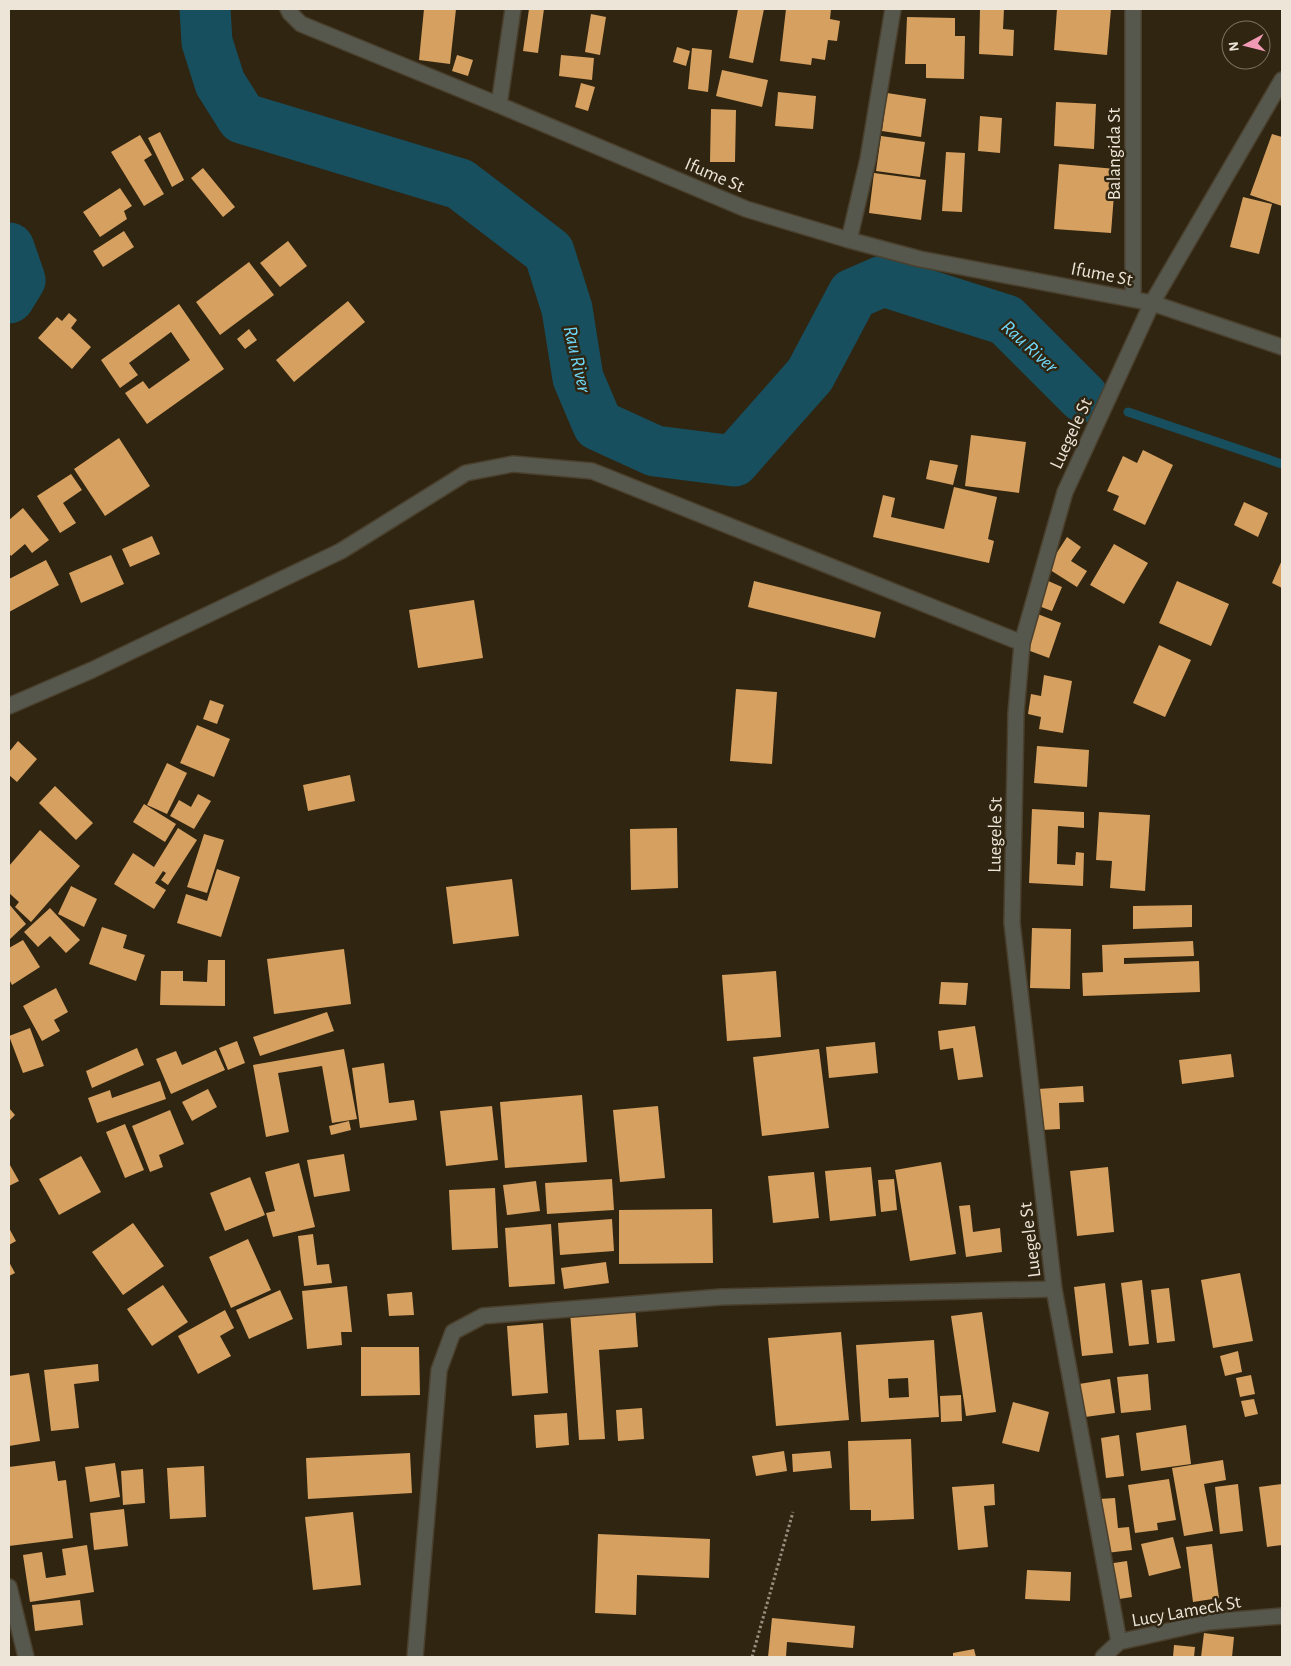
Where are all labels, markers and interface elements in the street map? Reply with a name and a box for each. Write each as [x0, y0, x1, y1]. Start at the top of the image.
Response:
north arrow [1221, 20, 1271, 70]
text: N [1227, 41, 1242, 52]
street label: Balangida St [1105, 108, 1124, 200]
street label: Ifume St [682, 154, 747, 196]
street label: Ifume St [1069, 259, 1134, 290]
water label: Rau River [997, 317, 1062, 377]
water label: Rau River [560, 324, 595, 395]
street label: Luegele St [1047, 395, 1096, 472]
street label: Luegele St [985, 797, 1006, 873]
street label: Luegele St [1016, 1201, 1045, 1279]
street label: Lucy Lameck St [1130, 1593, 1242, 1630]

